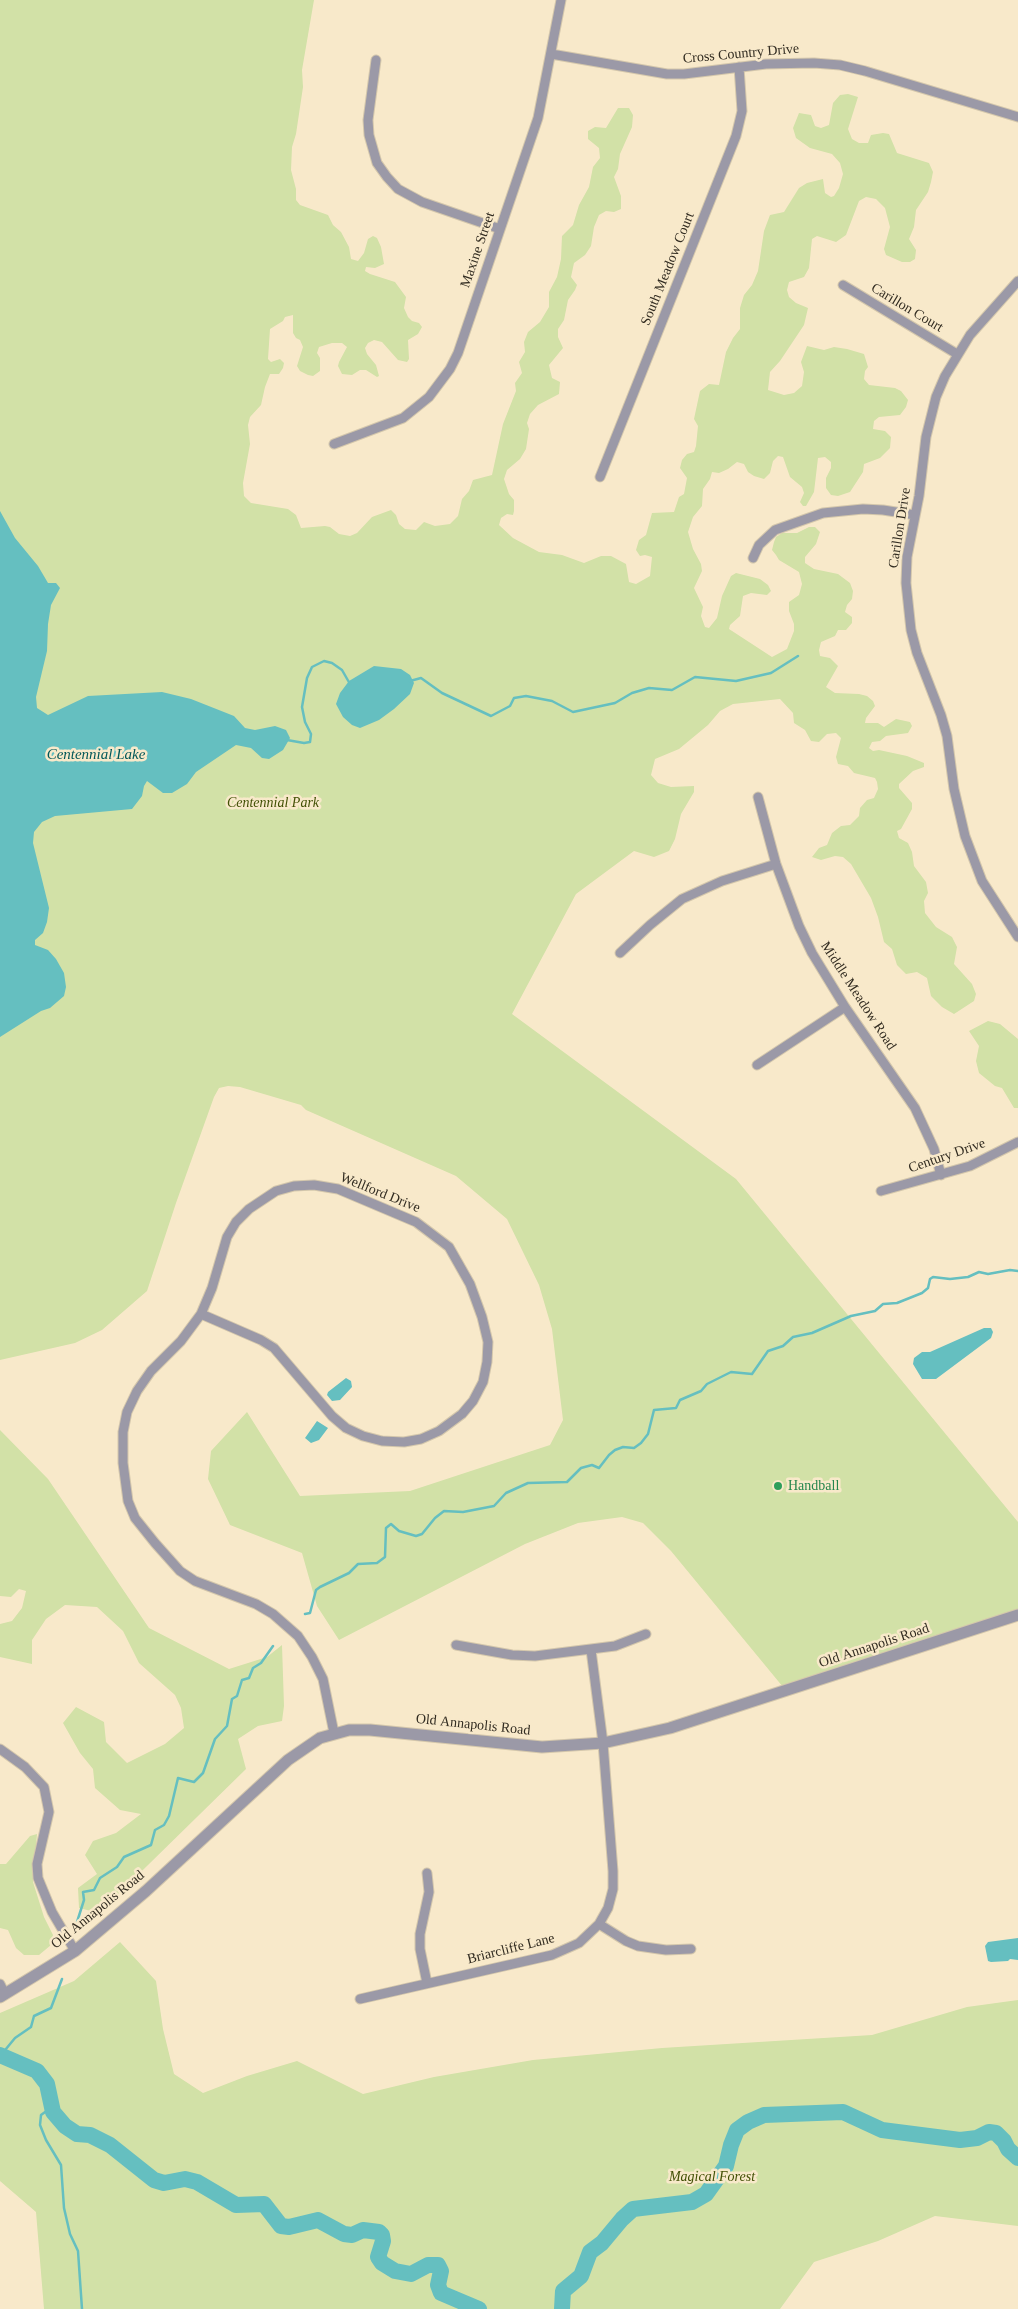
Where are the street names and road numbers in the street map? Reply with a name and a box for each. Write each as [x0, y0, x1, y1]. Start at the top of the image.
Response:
street label: Cross Country Drive [682, 41, 800, 67]
street label: Maxine Street [457, 210, 499, 290]
street label: South Meadow Court [638, 210, 698, 328]
street label: Carillon Court [868, 280, 946, 336]
street label: Carillon Drive [885, 487, 915, 569]
street label: Middle Meadow Road [817, 939, 899, 1053]
street label: Century Drive [906, 1135, 988, 1177]
street label: Wellford Drive [338, 1169, 422, 1217]
street label: Old Annapolis Road [817, 1620, 931, 1672]
street label: Old Annapolis Road [415, 1711, 531, 1739]
street label: Old Annapolis Road [48, 1867, 148, 1953]
street label: Briarcliffe Lane [466, 1930, 556, 1968]

